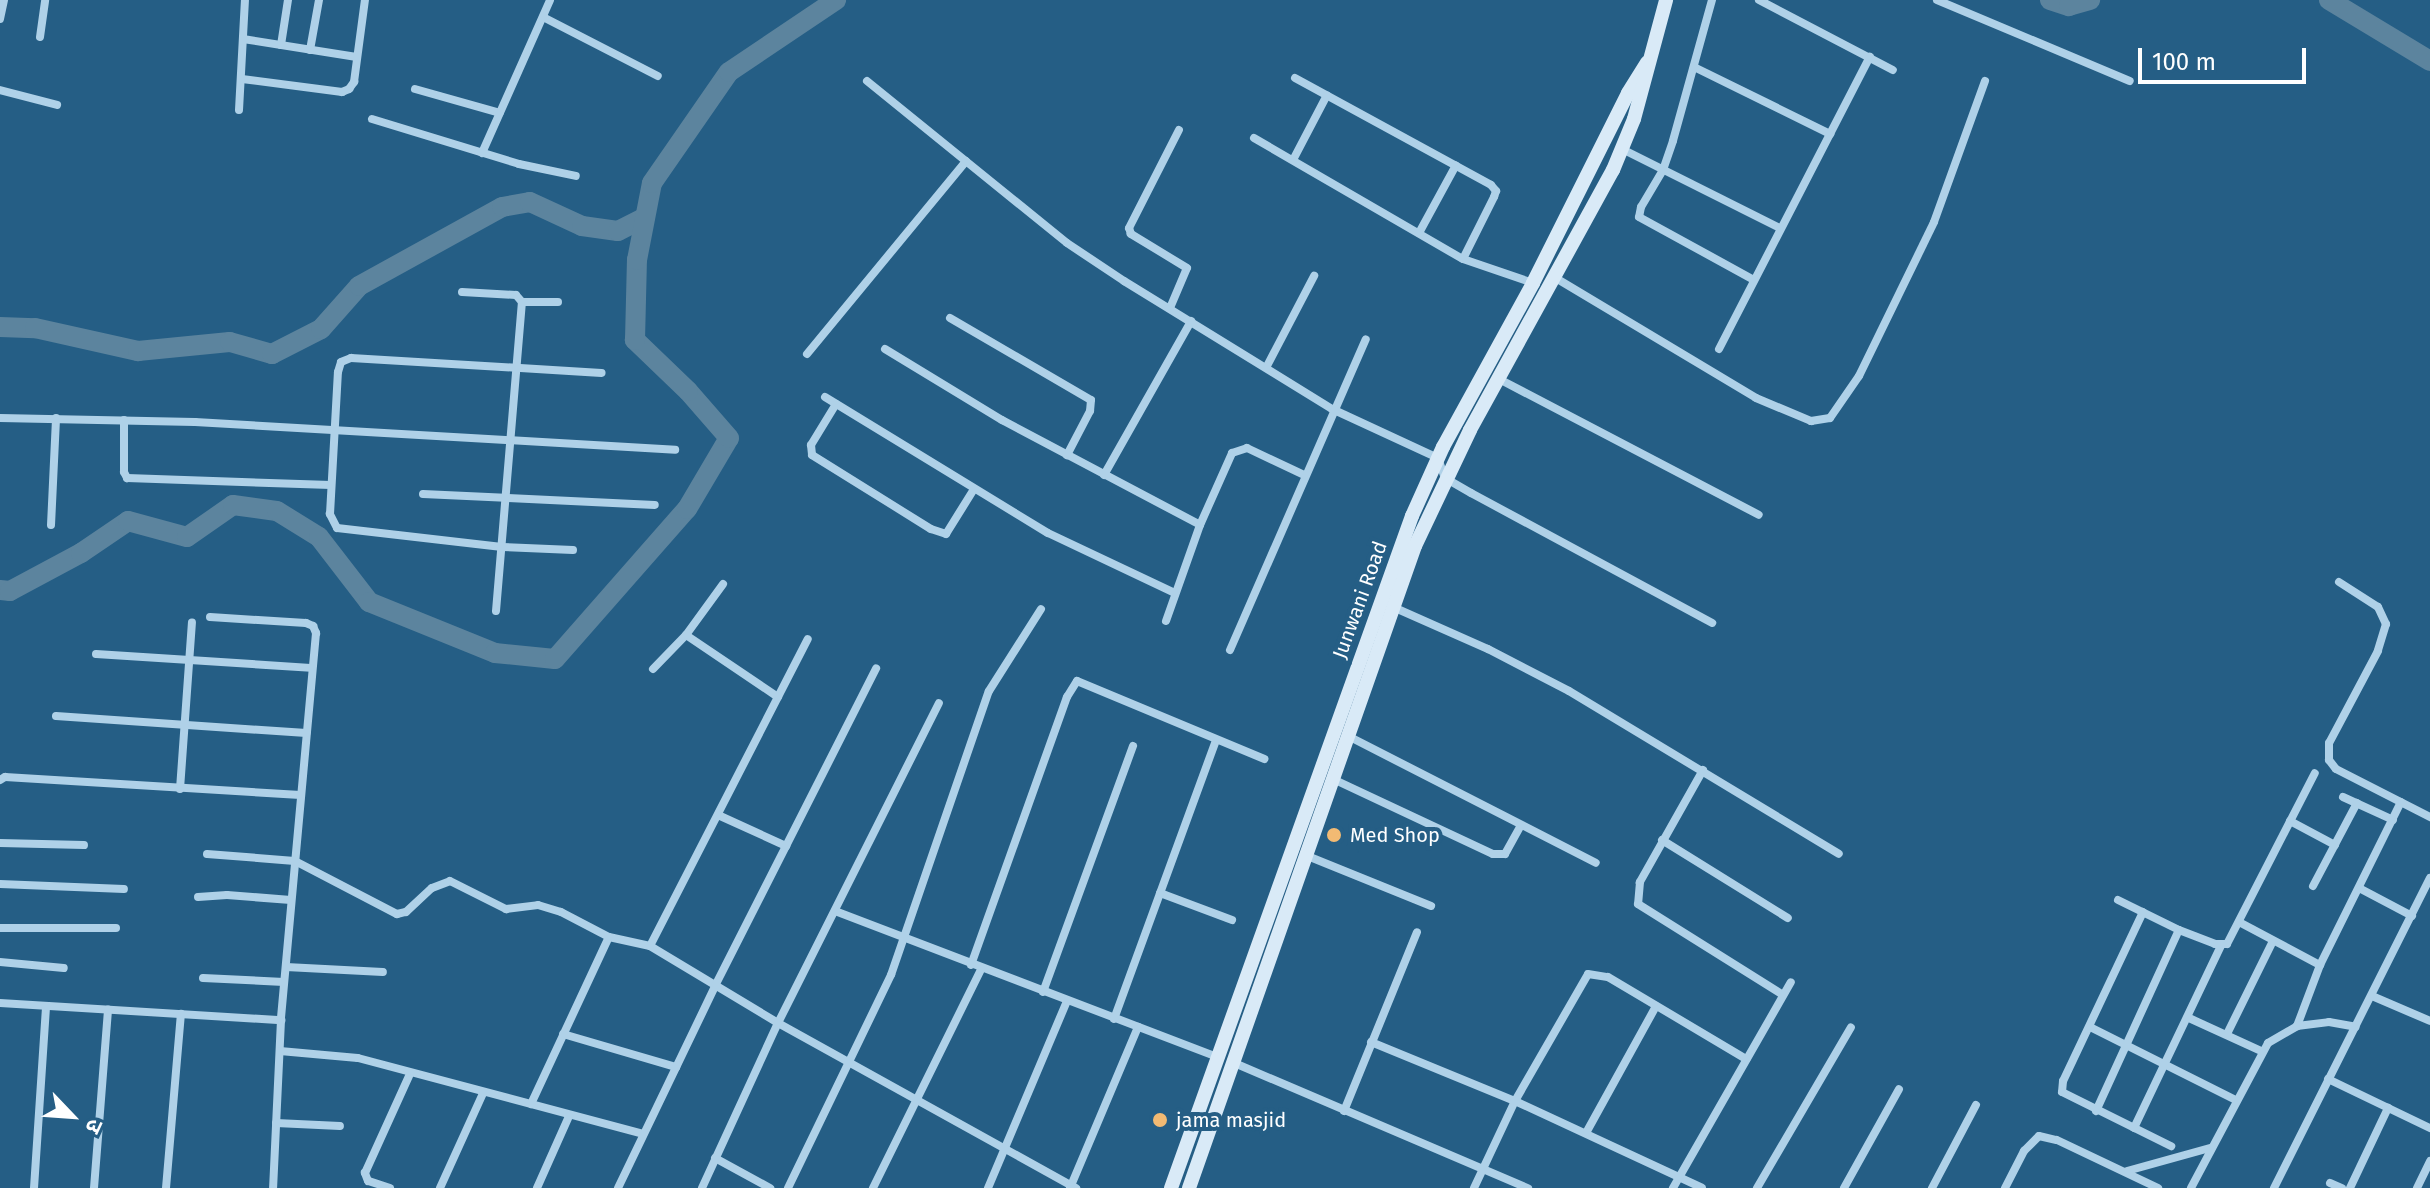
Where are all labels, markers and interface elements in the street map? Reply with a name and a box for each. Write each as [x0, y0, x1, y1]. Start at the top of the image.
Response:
scale bar [2142, 32, 2310, 82]
text: 100 m [2152, 48, 2216, 76]
street label: Junwani Road [1328, 538, 1392, 662]
place label: Med Shop [1350, 823, 1440, 847]
marker: Med Shop [1325, 826, 1343, 844]
north arrow [32, 1076, 112, 1156]
place label: jama masjid [1176, 1108, 1286, 1132]
marker: jama masjid [1151, 1111, 1169, 1129]
text: उ [79, 1115, 109, 1138]

